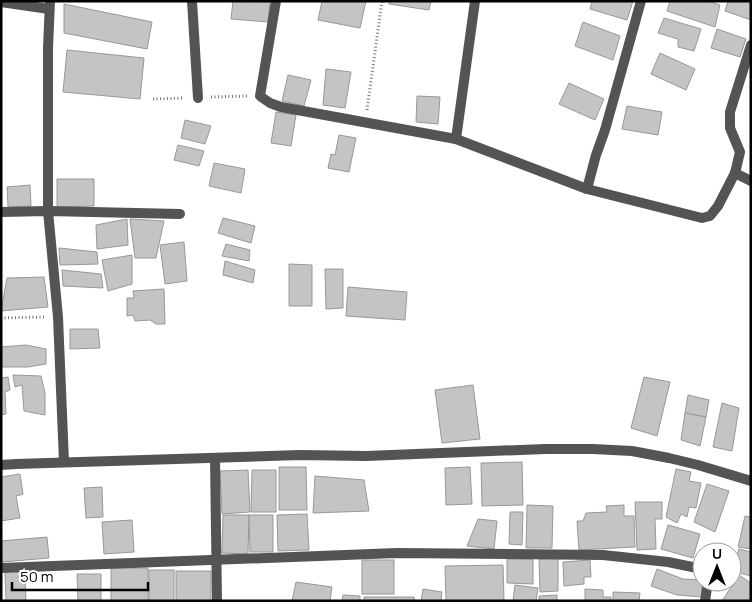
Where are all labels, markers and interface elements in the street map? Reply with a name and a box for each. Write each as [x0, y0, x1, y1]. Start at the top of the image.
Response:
north arrow [692, 542, 742, 592]
text: U [712, 544, 722, 563]
scale bar [12, 560, 149, 592]
text: 50 m [20, 566, 54, 587]

